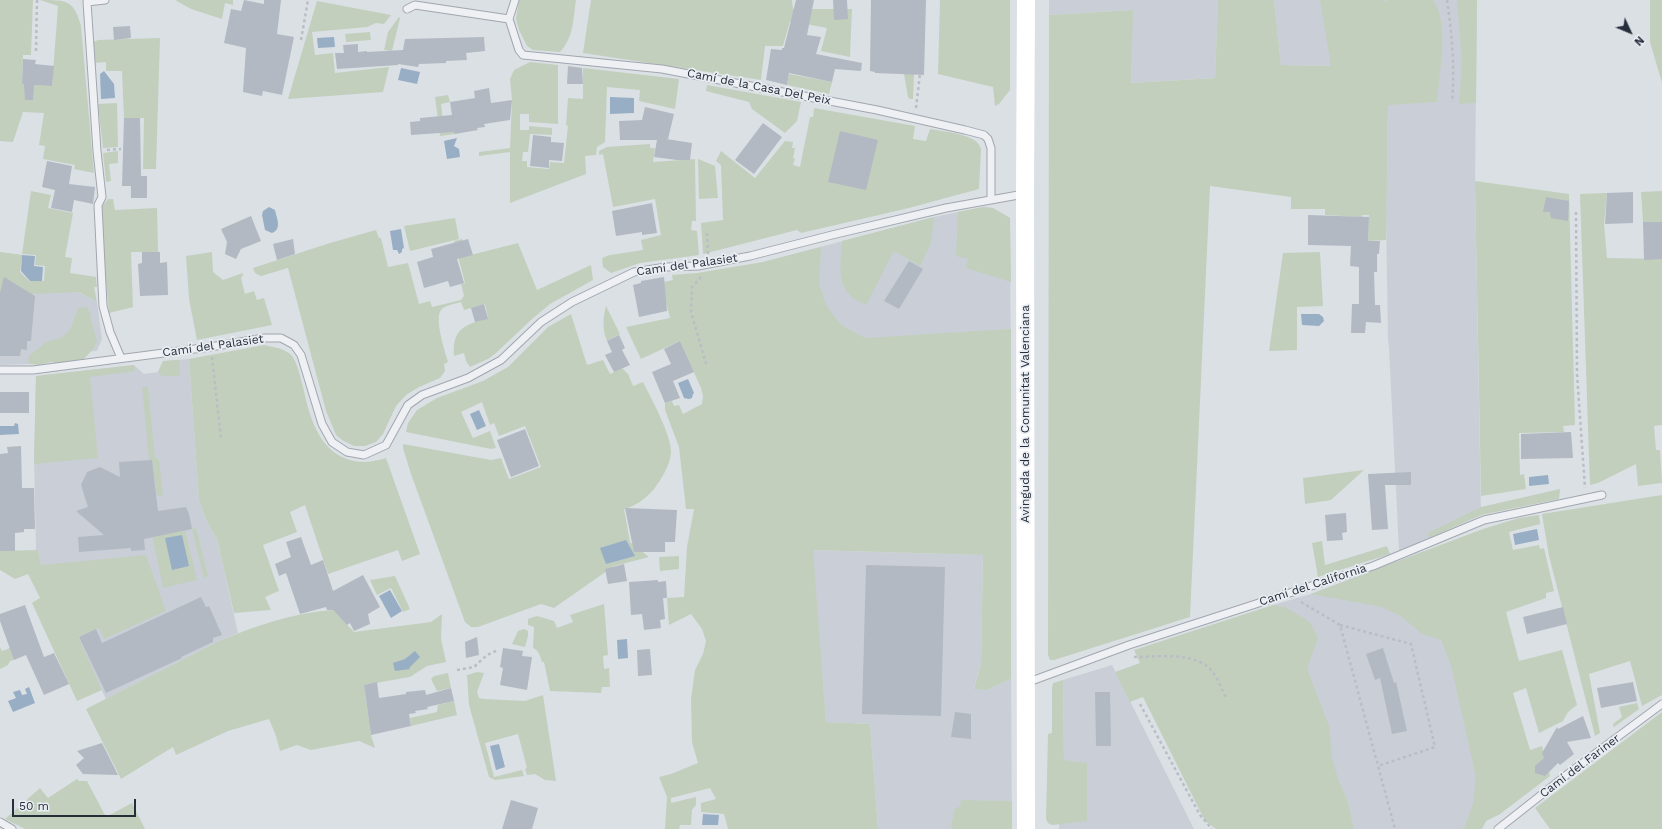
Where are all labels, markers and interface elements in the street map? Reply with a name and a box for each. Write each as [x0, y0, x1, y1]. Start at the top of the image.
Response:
north arrow [1610, 12, 1650, 52]
text: N [1631, 33, 1647, 48]
street label: Camí de la Casa Del Peix [686, 66, 832, 108]
street label: Camí del Palasiet [636, 251, 738, 279]
street label: Avinguda de la Comunitat Valenciana [1018, 305, 1032, 523]
street label: Camí del Palasiet [162, 332, 264, 360]
street label: Camí del California [1258, 561, 1368, 609]
street label: Camí del Fariner [1537, 731, 1623, 801]
scale bar [14, 791, 138, 817]
text: 50 m [19, 799, 49, 813]

